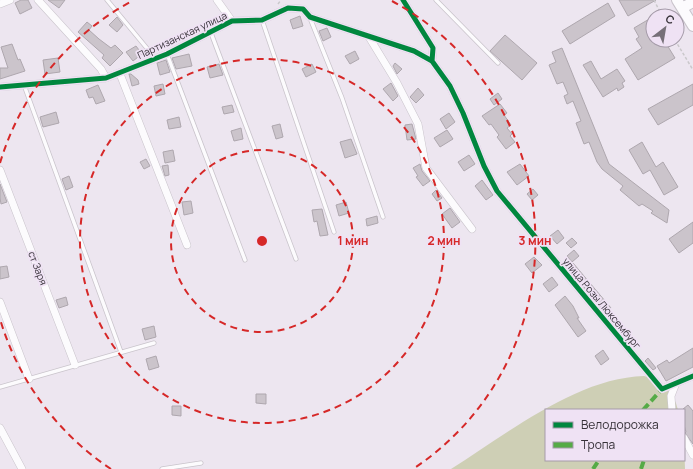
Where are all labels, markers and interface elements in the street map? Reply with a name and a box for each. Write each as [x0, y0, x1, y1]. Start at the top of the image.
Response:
street label: Партизанская улица [135, 8, 229, 62]
north arrow [645, 8, 685, 48]
text: С [663, 10, 678, 28]
text: 1 мин [337, 232, 369, 249]
text: 2 мин [427, 232, 461, 249]
text: 3 мин [519, 232, 551, 249]
centre of rings [255, 234, 269, 248]
street label: ст Заря [25, 249, 51, 287]
street label: улица Розы Люксембург [560, 254, 645, 352]
legend [545, 409, 685, 461]
text: Велодорожка [581, 416, 659, 433]
text: Тропа [581, 436, 615, 453]

